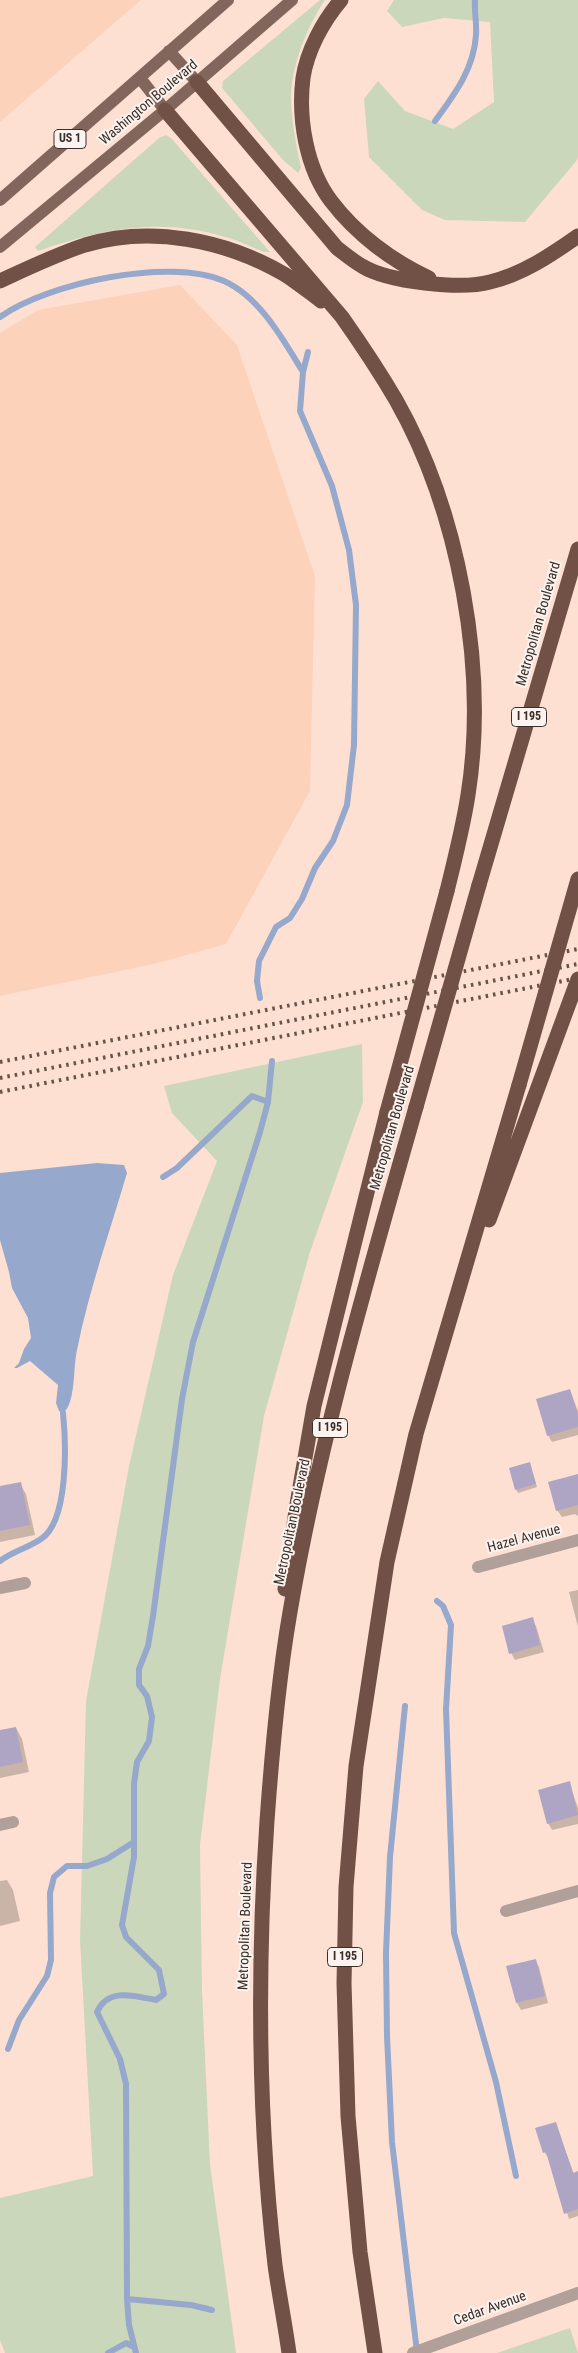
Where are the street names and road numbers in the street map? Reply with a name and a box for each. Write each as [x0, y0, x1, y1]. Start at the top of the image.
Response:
street label: Washington Boulevard [96, 57, 202, 149]
road number: US 1 [54, 130, 86, 148]
street label: Metropolitan Boulevard [513, 560, 565, 688]
road number: I 195 [512, 708, 546, 726]
street label: Metropolitan Boulevard [367, 1064, 419, 1192]
road number: I 195 [312, 1419, 348, 1438]
street label: Metropolitan Boulevard [271, 1457, 315, 1587]
street label: Hazel Avenue [486, 1521, 562, 1557]
street label: Metropolitan Boulevard [235, 1862, 257, 1990]
road number: I 195 [328, 1948, 362, 1966]
street label: Cedar Avenue [451, 2288, 529, 2330]

